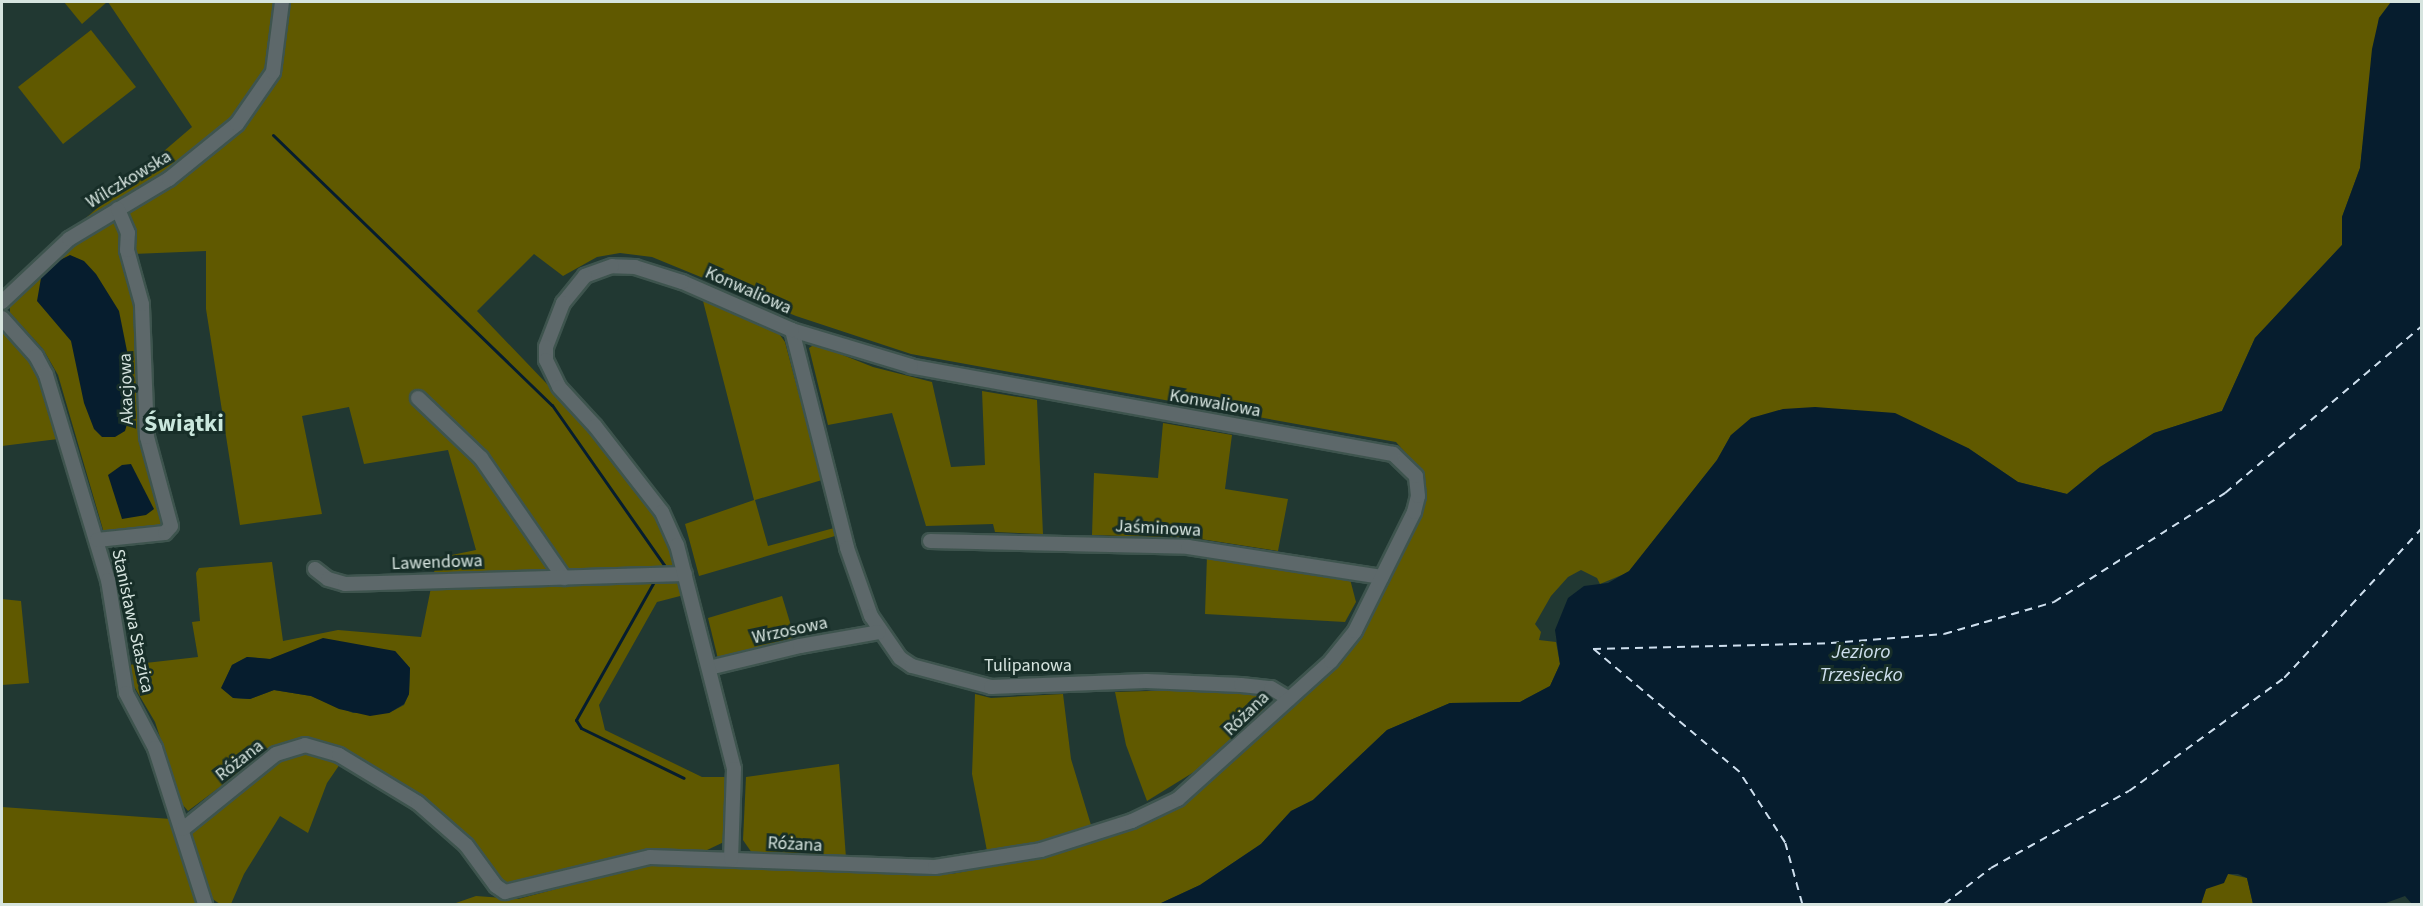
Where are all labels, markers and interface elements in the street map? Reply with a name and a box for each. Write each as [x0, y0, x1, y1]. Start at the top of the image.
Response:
street label: Wilczkowska [82, 146, 176, 214]
street label: Konwaliowa [701, 262, 795, 320]
street label: Akacjowa [115, 353, 139, 425]
street label: Konwaliowa [1168, 385, 1262, 423]
district label: Świątki [144, 410, 224, 438]
street label: Jaśminowa [1115, 516, 1201, 542]
street label: Stanisława Staszica [106, 547, 158, 695]
street label: Lawendowa [391, 551, 483, 575]
street label: Wrzosowa [750, 612, 830, 650]
water label: Jezioro Trzesiecko [1819, 641, 1903, 688]
street label: Tulipanowa [984, 655, 1072, 677]
street label: Różana [1220, 687, 1274, 741]
street label: Różana [212, 736, 268, 786]
street label: Różana [767, 833, 823, 857]

